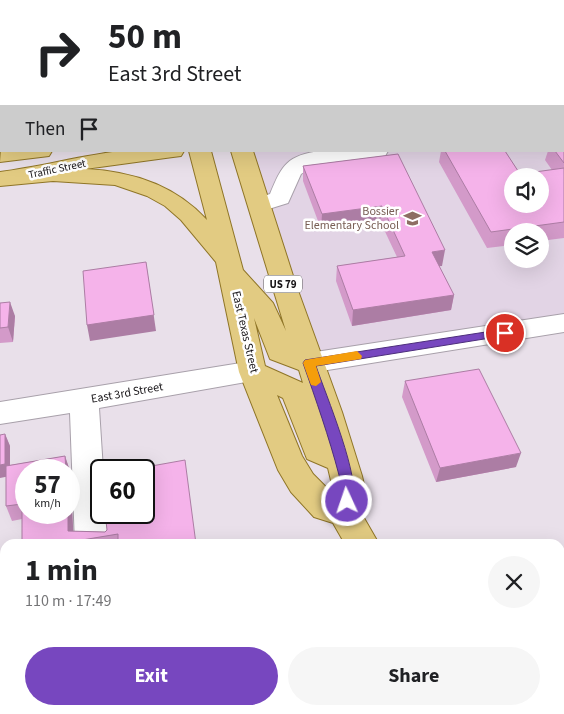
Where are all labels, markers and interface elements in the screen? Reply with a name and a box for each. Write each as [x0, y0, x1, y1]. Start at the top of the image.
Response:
text: 50 m [108, 12, 182, 62]
icon: right [25, 20, 90, 85]
text: East 3rd Street [108, 58, 241, 90]
icon: arrive [75, 115, 103, 143]
text: Then [25, 116, 65, 143]
street label: Traffic Street [27, 156, 87, 182]
map controls [504, 168, 549, 268]
button: sound [504, 168, 549, 213]
place label: Bossier Elementary School [304, 203, 400, 234]
school or university icon: Bossier Elementary School [403, 208, 423, 228]
button: layers [504, 223, 549, 268]
road number: US 79 [264, 276, 302, 292]
street label: East Texas Street [227, 289, 263, 375]
pin [484, 312, 526, 354]
icon: arrive [491, 319, 519, 347]
street label: East 3rd Street [90, 378, 164, 408]
speed limit sign: 60 [90, 459, 155, 524]
text: 57 [34, 467, 61, 503]
position arrow [320, 474, 372, 526]
text: km/h [34, 495, 61, 512]
text: 1 min [25, 549, 98, 592]
button: close [488, 556, 540, 608]
text: 110 m · 17:49 [25, 590, 112, 612]
button: Exit [25, 647, 278, 705]
button: Share [288, 647, 540, 705]

